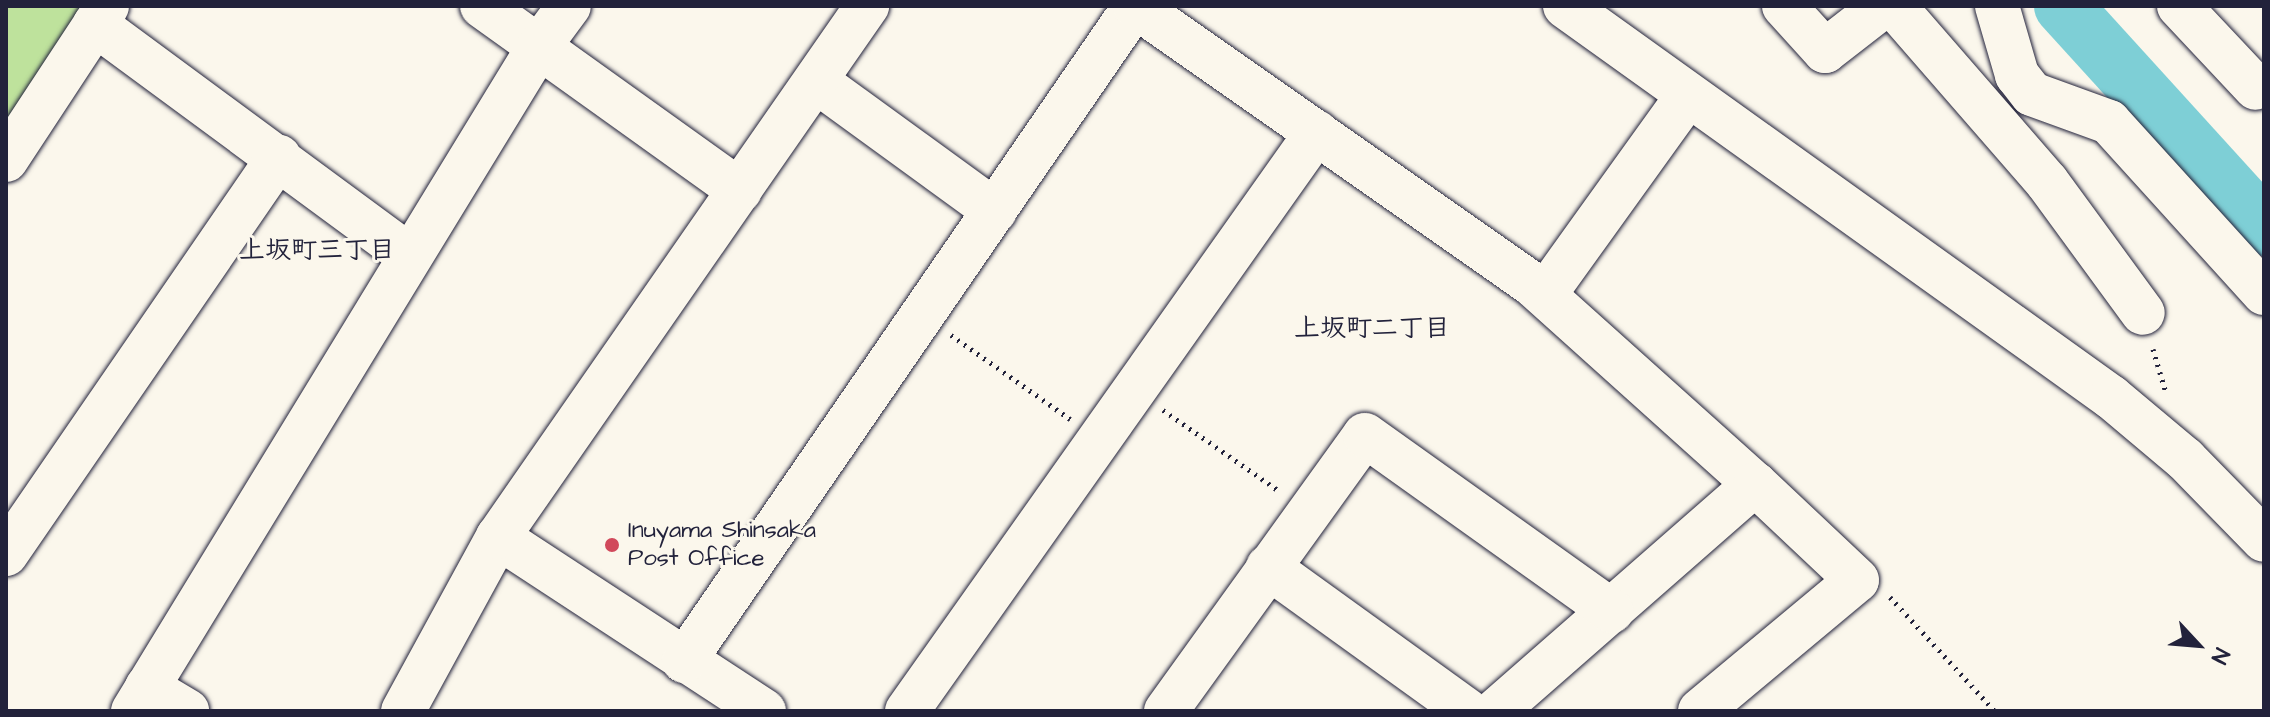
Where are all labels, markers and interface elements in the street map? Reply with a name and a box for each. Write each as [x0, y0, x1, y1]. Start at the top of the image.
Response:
district label: 上坂町三丁目 [239, 235, 395, 267]
district label: 上坂町二丁目 [1294, 313, 1450, 345]
place label: Inuyama Shinsaka Post Office [628, 517, 816, 573]
marker: Inuyama Shinsaka Post Office [603, 536, 621, 554]
north arrow [2158, 605, 2238, 685]
text: N [2203, 643, 2237, 669]

